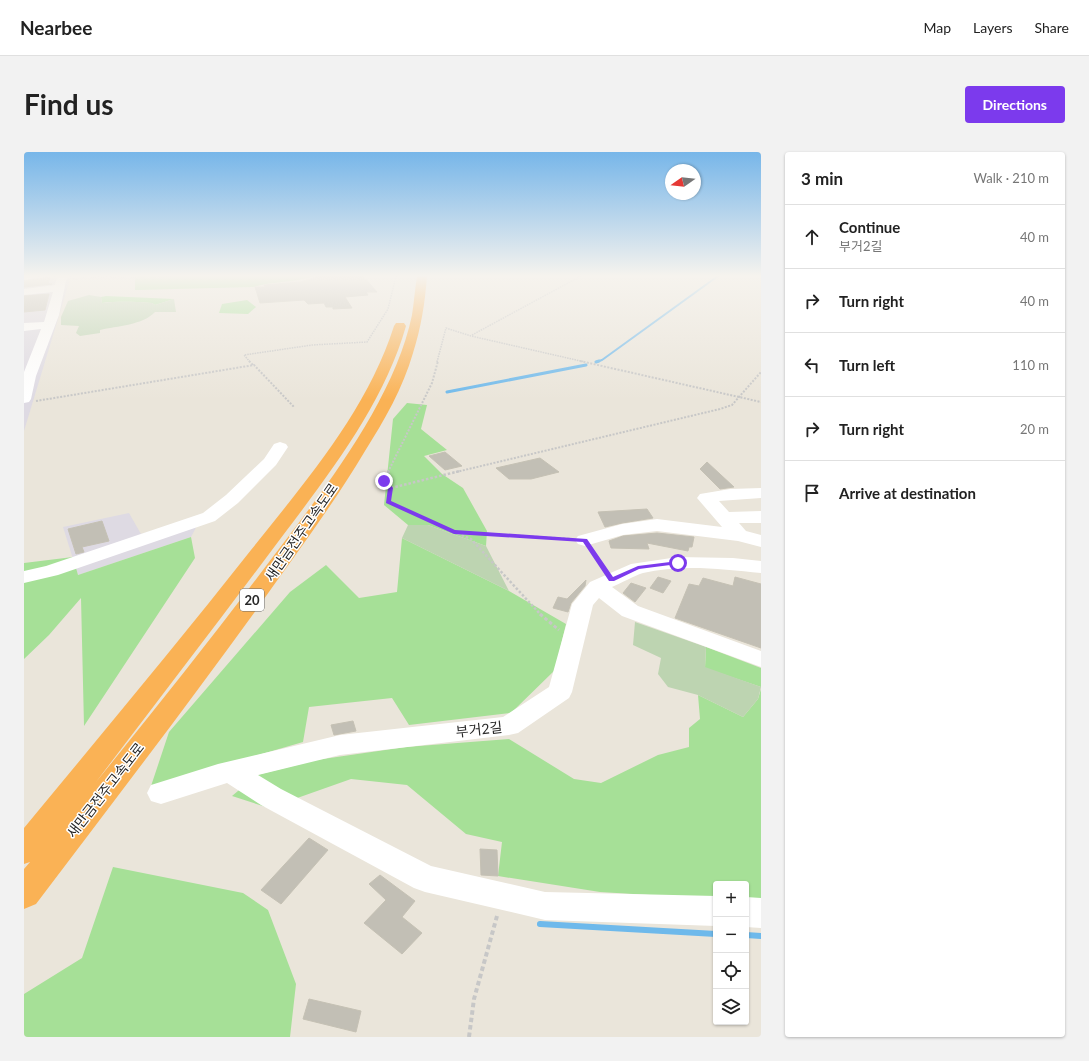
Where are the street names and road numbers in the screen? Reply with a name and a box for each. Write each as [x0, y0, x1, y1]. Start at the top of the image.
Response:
street label: 새만금전주고속도로 [261, 480, 341, 584]
road number: 20 [240, 589, 264, 611]
street label: 부거2길 [455, 718, 503, 740]
street label: 새만금전주고속도로 [63, 739, 147, 841]

